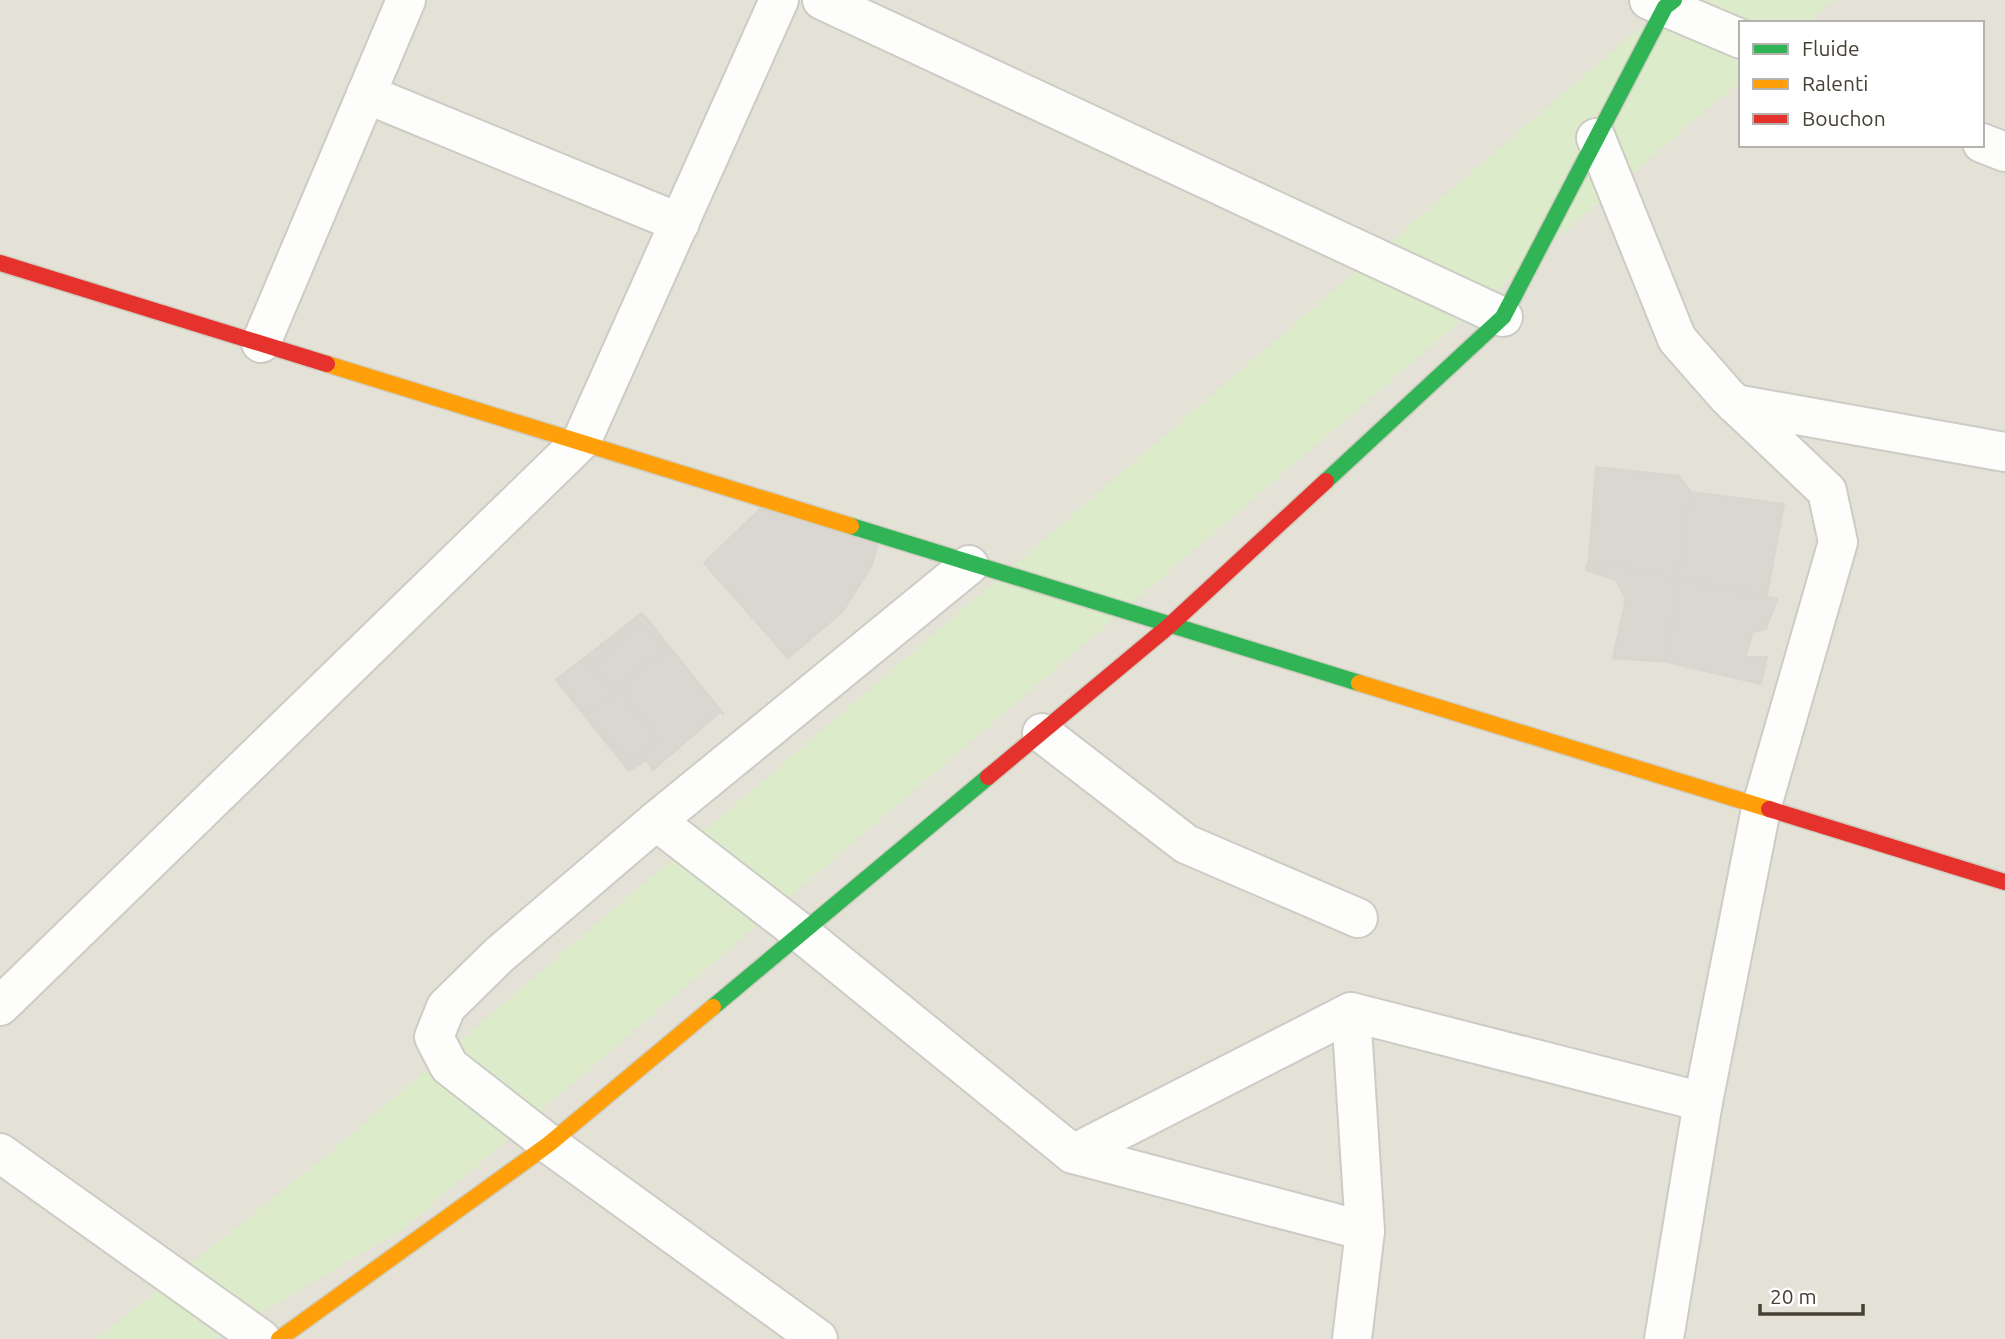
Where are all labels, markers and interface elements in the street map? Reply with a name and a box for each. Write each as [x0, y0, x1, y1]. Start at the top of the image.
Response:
legend [1739, 21, 1984, 147]
text: Fluide [1802, 36, 1860, 60]
text: Ralenti [1802, 71, 1868, 95]
text: Bouchon [1802, 106, 1886, 130]
scale bar [1760, 1272, 1863, 1316]
text: 20 m [1770, 1284, 1817, 1308]

